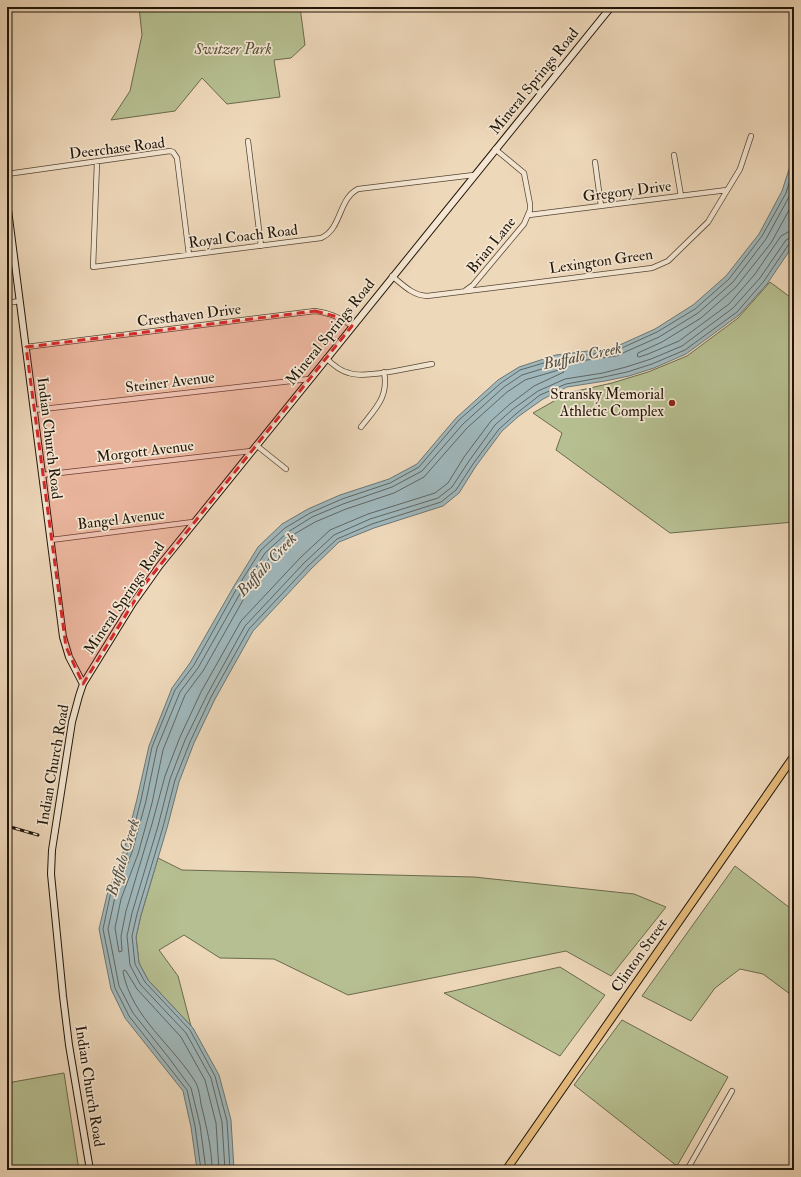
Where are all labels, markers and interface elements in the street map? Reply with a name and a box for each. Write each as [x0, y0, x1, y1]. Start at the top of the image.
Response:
street label: Mineral Springs Road [486, 24, 584, 139]
park label: Switzer Park [193, 40, 272, 59]
street label: Deerchase Road [68, 133, 167, 164]
street label: Gregory Drive [582, 177, 672, 206]
street label: Brian Lane [463, 213, 520, 277]
street label: Royal Coach Road [187, 220, 300, 253]
street label: Lexington Green [548, 245, 654, 278]
street label: Mineral Springs Road [282, 275, 380, 390]
street label: Cresthaven Drive [136, 300, 242, 331]
water label: Buffalo Creek [540, 338, 624, 374]
street label: Steiner Avenue [124, 368, 216, 397]
street label: Indian Church Road [33, 376, 66, 501]
place label: Stransky Memorial Athletic Complex [550, 385, 664, 422]
marker: Stransky Memorial Athletic Complex [667, 398, 677, 408]
street label: Morgott Avenue [95, 436, 195, 467]
street label: Bangel Avenue [76, 505, 166, 534]
water label: Buffalo Creek [231, 528, 302, 601]
street label: Mineral Springs Road [80, 538, 170, 659]
street label: Indian Church Road [33, 702, 74, 827]
water label: Buffalo Creek [101, 816, 144, 899]
street label: Clinton Street [607, 915, 672, 996]
street label: Indian Church Road [71, 1024, 109, 1149]

